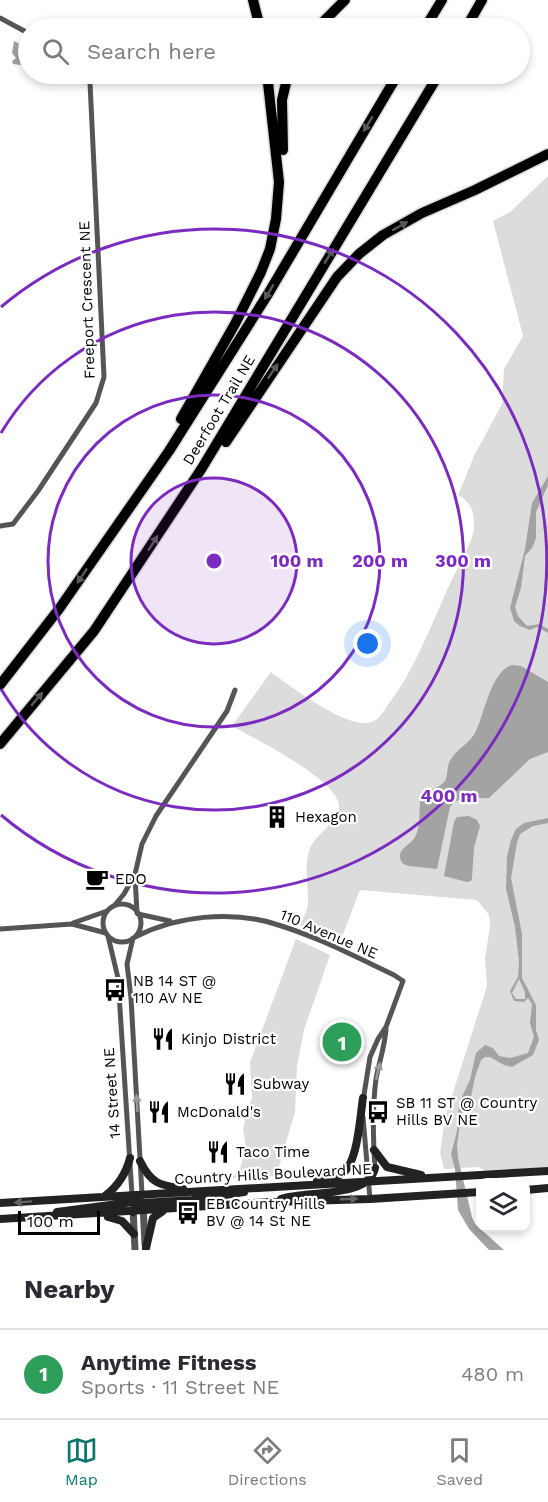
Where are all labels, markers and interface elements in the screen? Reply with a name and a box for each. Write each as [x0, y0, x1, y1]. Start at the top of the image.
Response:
search box [18, 18, 530, 84]
icon: search [39, 35, 72, 68]
text: Search here [87, 39, 216, 64]
one-way arrow [363, 116, 374, 132]
one-way arrow [392, 220, 408, 231]
street label: Freeport Crescent NE [75, 221, 99, 379]
one-way arrow [324, 248, 335, 264]
one-way arrow [264, 284, 275, 300]
street label: Deerfoot Trail NE [179, 352, 259, 468]
one-way arrow [267, 363, 278, 379]
one-way arrow [147, 535, 159, 551]
text: 100 m [270, 550, 324, 571]
text: 200 m [352, 550, 408, 571]
text: 300 m [435, 550, 491, 571]
centre of rings [204, 551, 224, 571]
one-way arrow [76, 567, 88, 583]
your location [353, 629, 382, 658]
one-way arrow [31, 691, 44, 707]
text: 400 m [421, 785, 477, 806]
building icon: Hexagon [264, 804, 290, 830]
place label: Hexagon [295, 808, 357, 826]
cafe icon: EDO [84, 866, 110, 892]
place label: EDO [115, 870, 147, 888]
street label: 110 Avenue NE [277, 905, 381, 963]
place label: NB 14 ST @ 110 AV NE [133, 972, 216, 1007]
bus stop icon: NB 14 ST @ 110 AV NE [102, 977, 128, 1003]
pin: 1 [322, 1020, 362, 1064]
restaurant icon: Kinjo District [150, 1026, 176, 1052]
place label: Kinjo District [181, 1030, 277, 1048]
street label: 14 Street NE [100, 1047, 124, 1139]
one-way arrow [374, 1061, 384, 1080]
restaurant icon: Subway [222, 1071, 248, 1097]
place label: Subway [253, 1075, 309, 1093]
one-way arrow [132, 1093, 142, 1112]
place label: SB 11 ST @ Country Hills BV NE [396, 1094, 538, 1129]
restaurant icon: McDonald's [146, 1099, 172, 1125]
bus stop icon: SB 11 ST @ Country Hills BV NE [365, 1099, 391, 1125]
place label: McDonald's [177, 1103, 261, 1121]
restaurant icon: Taco Time [205, 1139, 231, 1165]
place label: Taco Time [236, 1143, 310, 1161]
street label: Country Hills Boulevard NE [174, 1160, 372, 1188]
map controls [476, 1178, 530, 1232]
button: layers [476, 1178, 530, 1232]
place label: EB Country Hills BV @ 14 St NE [206, 1195, 325, 1230]
one-way arrow [340, 1195, 359, 1204]
one-way arrow [13, 1197, 32, 1206]
bus stop icon: EB Country Hills BV @ 14 St NE [175, 1200, 201, 1226]
scale bar [18, 1208, 100, 1236]
text: 100 m [27, 1212, 74, 1231]
text: Nearby [24, 1274, 115, 1304]
text: Anytime Fitness [81, 1350, 257, 1375]
text: 1 [39, 1362, 48, 1386]
text: 480 m [461, 1362, 524, 1386]
text: Sports · 11 Street NE [81, 1375, 279, 1399]
tab: Map [65, 1434, 98, 1489]
tab: Directions [228, 1434, 307, 1489]
tab: Saved [437, 1434, 483, 1489]

